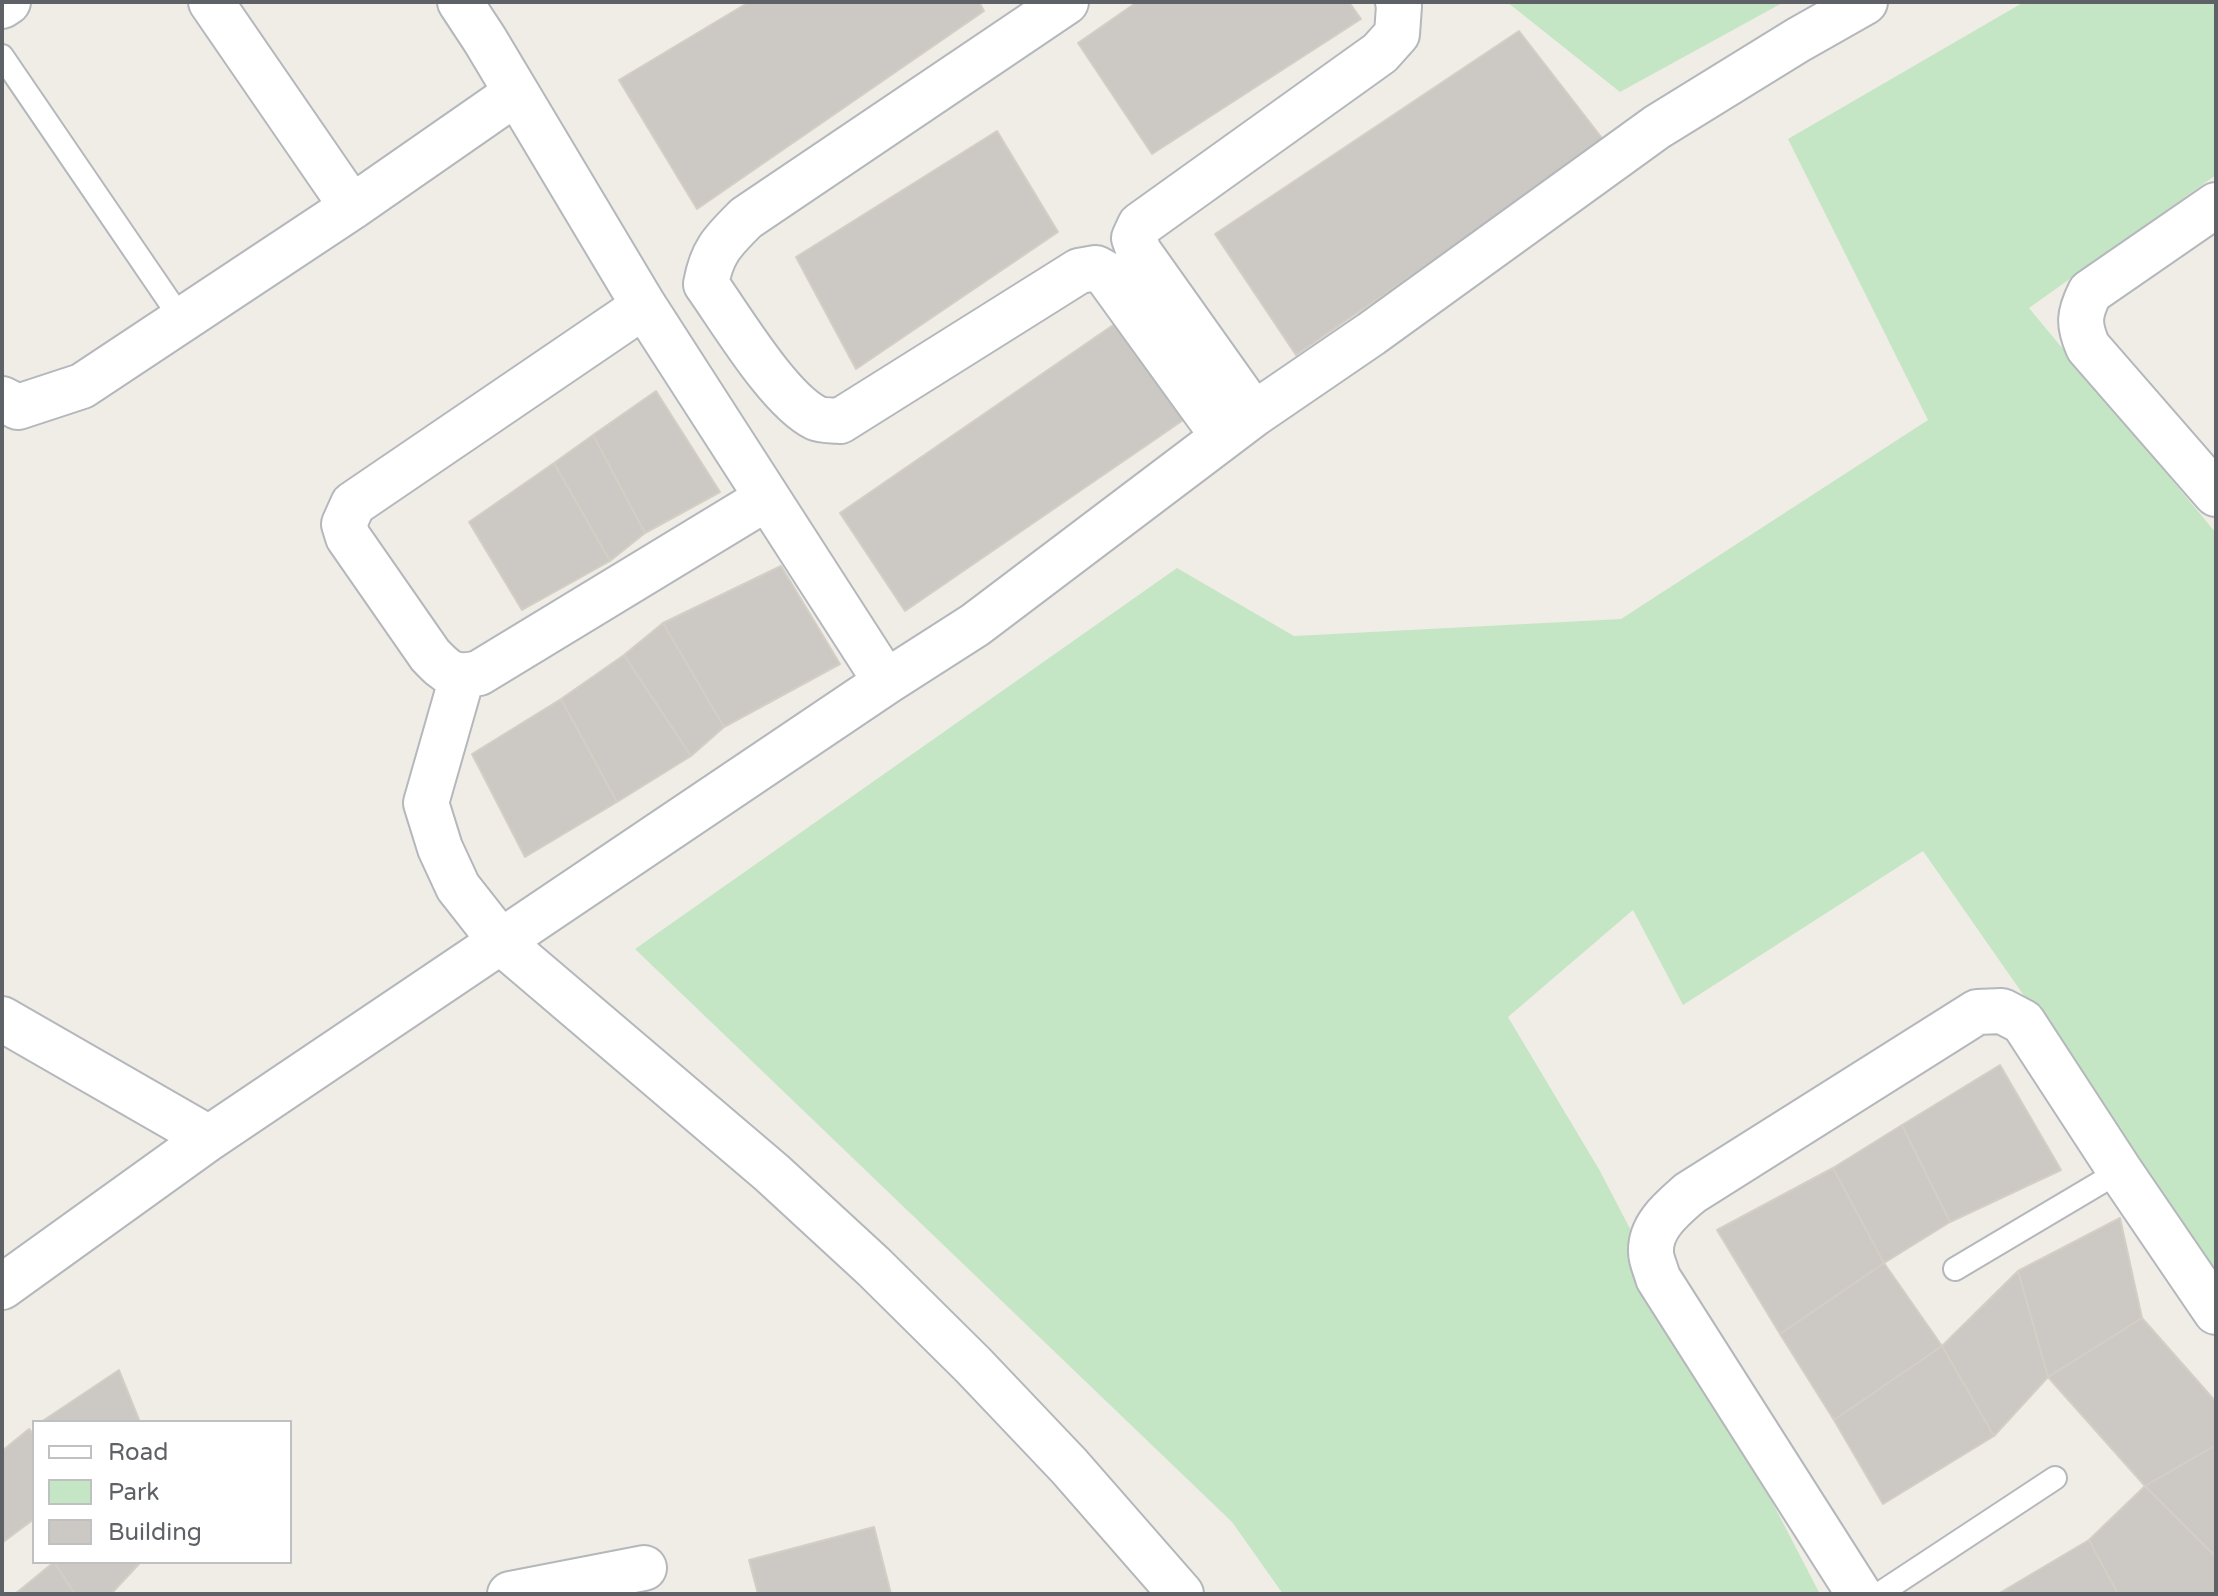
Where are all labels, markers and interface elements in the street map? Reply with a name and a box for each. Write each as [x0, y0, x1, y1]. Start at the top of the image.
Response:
legend [32, 1420, 292, 1564]
text: Road [108, 1438, 168, 1467]
text: Park [108, 1478, 159, 1507]
text: Building [108, 1518, 202, 1547]

